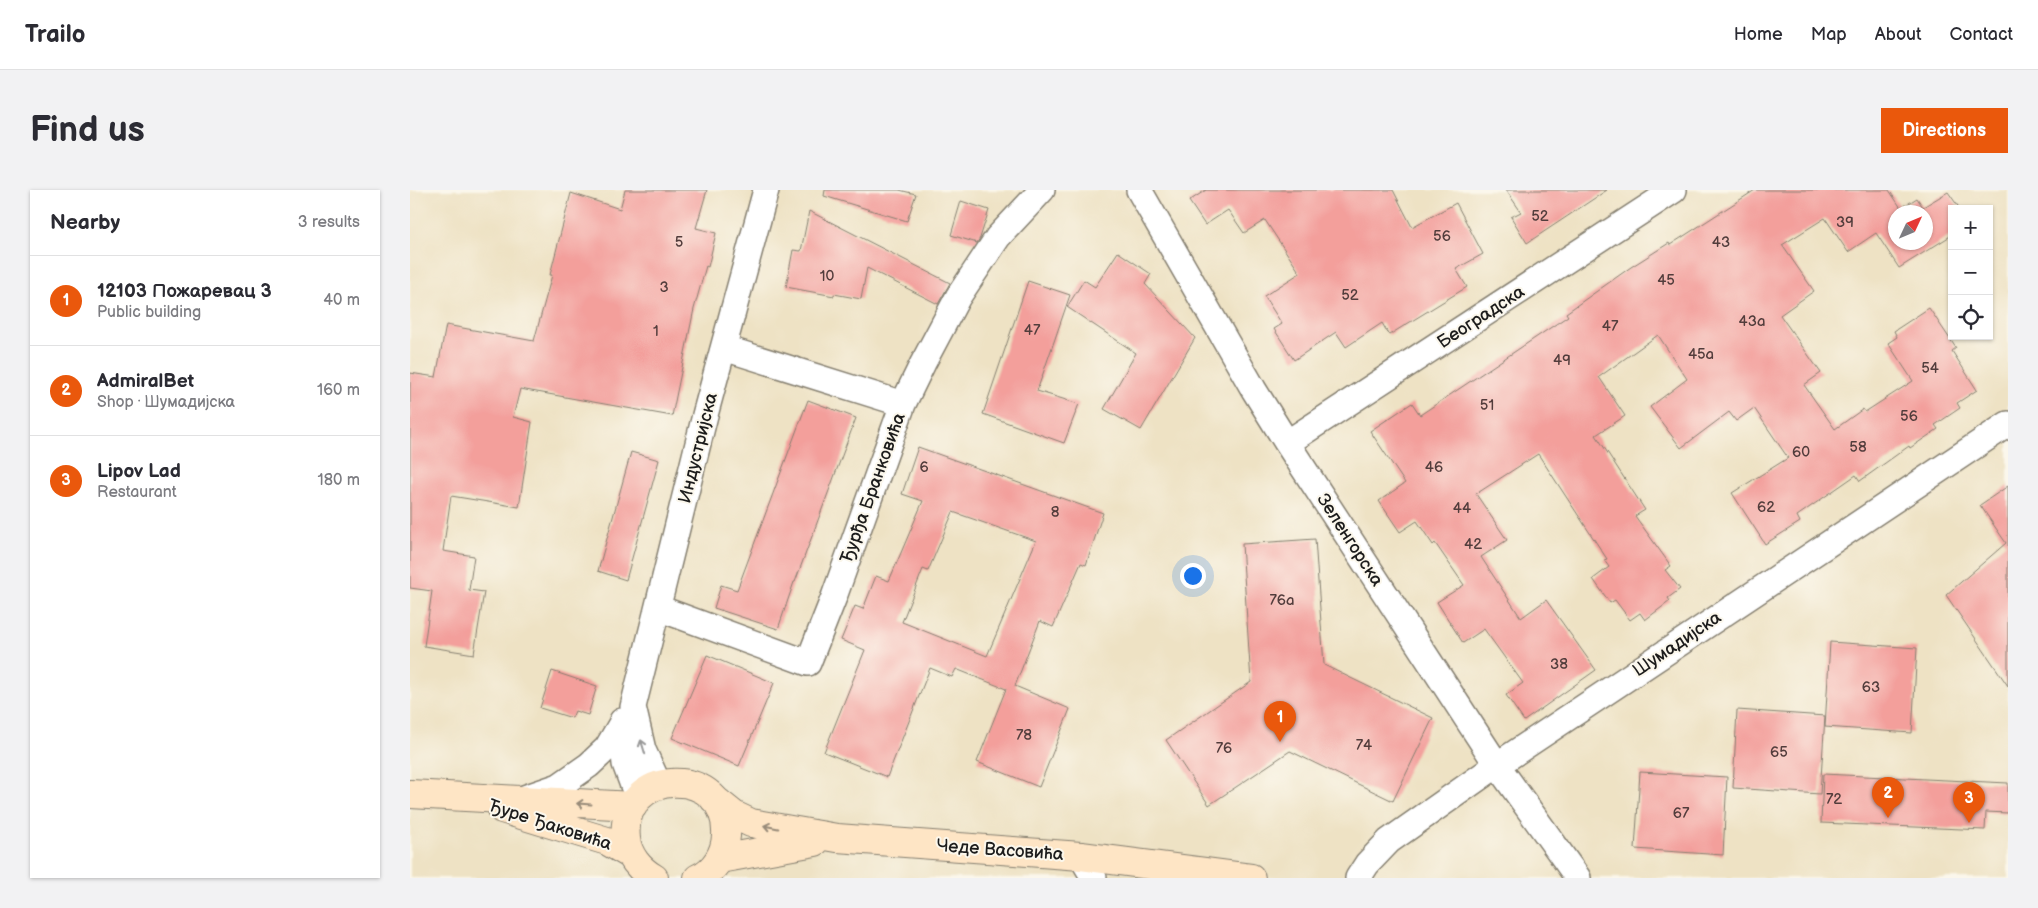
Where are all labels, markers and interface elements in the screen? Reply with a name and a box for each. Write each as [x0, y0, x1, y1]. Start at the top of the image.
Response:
text: Trailo [25, 20, 85, 49]
text: Home [1734, 24, 1783, 45]
text: Map [1811, 24, 1847, 45]
text: About [1875, 24, 1922, 45]
text: Contact [1950, 24, 2013, 45]
button: Directions [1881, 108, 2008, 153]
text: Find us [30, 109, 145, 152]
north arrow [1888, 205, 1933, 250]
map controls [1948, 205, 1993, 340]
button: + [1948, 205, 1993, 250]
house number: 52 [1531, 207, 1549, 226]
text: Nearby [50, 210, 120, 235]
text: 3 results [298, 213, 360, 232]
house number: 39 [1836, 213, 1854, 232]
house number: 56 [1433, 227, 1451, 246]
house number: 5 [675, 233, 683, 252]
house number: 43 [1712, 233, 1730, 252]
button: − [1948, 250, 1993, 295]
house number: 10 [820, 267, 834, 286]
house number: 45 [1657, 271, 1675, 290]
house number: 3 [659, 278, 669, 297]
text: 12103 Пожаревац 3 [97, 280, 272, 303]
street label: Београдска [1434, 281, 1529, 353]
house number: 52 [1341, 286, 1359, 305]
text: 1 [63, 291, 69, 310]
text: 40 m [323, 291, 360, 310]
button: locate [1948, 295, 1993, 340]
text: Public building [97, 303, 201, 322]
house number: 43a [1739, 312, 1765, 331]
house number: 47 [1602, 317, 1619, 336]
house number: 47 [1024, 321, 1041, 340]
house number: 1 [653, 322, 659, 341]
house number: 45a [1688, 345, 1714, 364]
house number: 49 [1553, 351, 1571, 370]
house number: 54 [1921, 359, 1939, 378]
text: AdmiralBet [97, 370, 194, 393]
text: 2 [61, 381, 71, 400]
text: 160 m [317, 381, 360, 400]
street label: Индустријска [674, 390, 722, 505]
text: Shop · Шумадијска [97, 393, 235, 412]
house number: 51 [1480, 396, 1494, 415]
house number: 56 [1900, 407, 1918, 426]
street label: Ђурђа Бранковића [836, 410, 910, 566]
house number: 58 [1849, 438, 1867, 457]
house number: 60 [1792, 443, 1810, 462]
house number: 6 [919, 458, 929, 477]
house number: 46 [1425, 458, 1443, 477]
text: Lipov Lad [97, 460, 181, 483]
text: 3 [61, 471, 71, 490]
text: 180 m [318, 471, 360, 490]
text: Restaurant [97, 483, 177, 502]
street label: Зеленгорска [1312, 490, 1388, 590]
house number: 62 [1757, 498, 1775, 517]
house number: 44 [1453, 499, 1471, 518]
house number: 8 [1051, 503, 1060, 522]
house number: 42 [1464, 535, 1482, 554]
your location [1180, 563, 1206, 589]
house number: 76a [1269, 591, 1295, 610]
street label: Шумадијска [1629, 607, 1725, 681]
house number: 38 [1550, 655, 1568, 674]
house number: 63 [1862, 678, 1880, 697]
pin: 1 [1264, 701, 1296, 742]
house number: 78 [1016, 726, 1032, 745]
house number: 74 [1356, 736, 1372, 755]
house number: 76 [1216, 739, 1232, 758]
one-way arrow [637, 740, 647, 756]
house number: 65 [1770, 743, 1788, 762]
pin: 2 [1872, 777, 1904, 818]
pin: 3 [1953, 782, 1985, 823]
house number: 72 [1826, 790, 1842, 809]
street label: Ђуре Ђаковића [486, 795, 615, 855]
one-way arrow [576, 800, 592, 809]
house number: 67 [1673, 804, 1690, 823]
one-way arrow [764, 822, 780, 832]
street label: Чеде Васовића [936, 835, 1065, 865]

